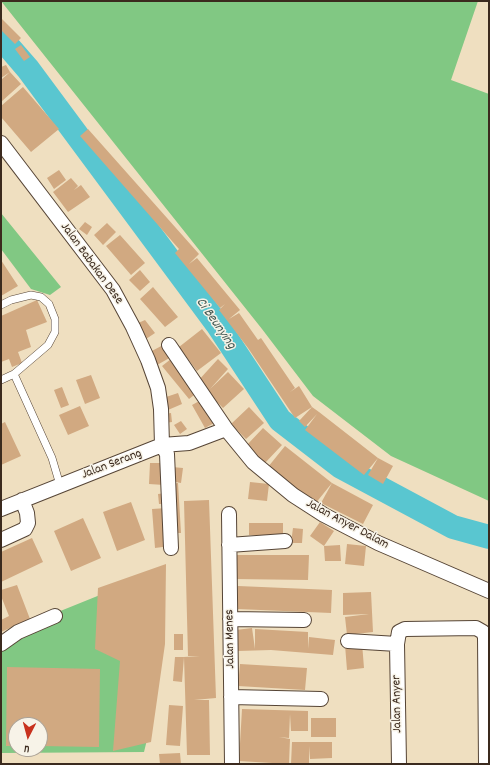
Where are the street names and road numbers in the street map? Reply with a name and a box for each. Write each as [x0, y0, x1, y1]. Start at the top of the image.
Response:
street label: Jalan Babakan Dese [56, 220, 126, 308]
street label: Jalan Serang [80, 446, 144, 484]
street label: Jalan Anyer Dalam [303, 497, 391, 553]
street label: Jalan Menes [223, 609, 239, 669]
street label: Jalan Anyer [390, 675, 406, 733]

